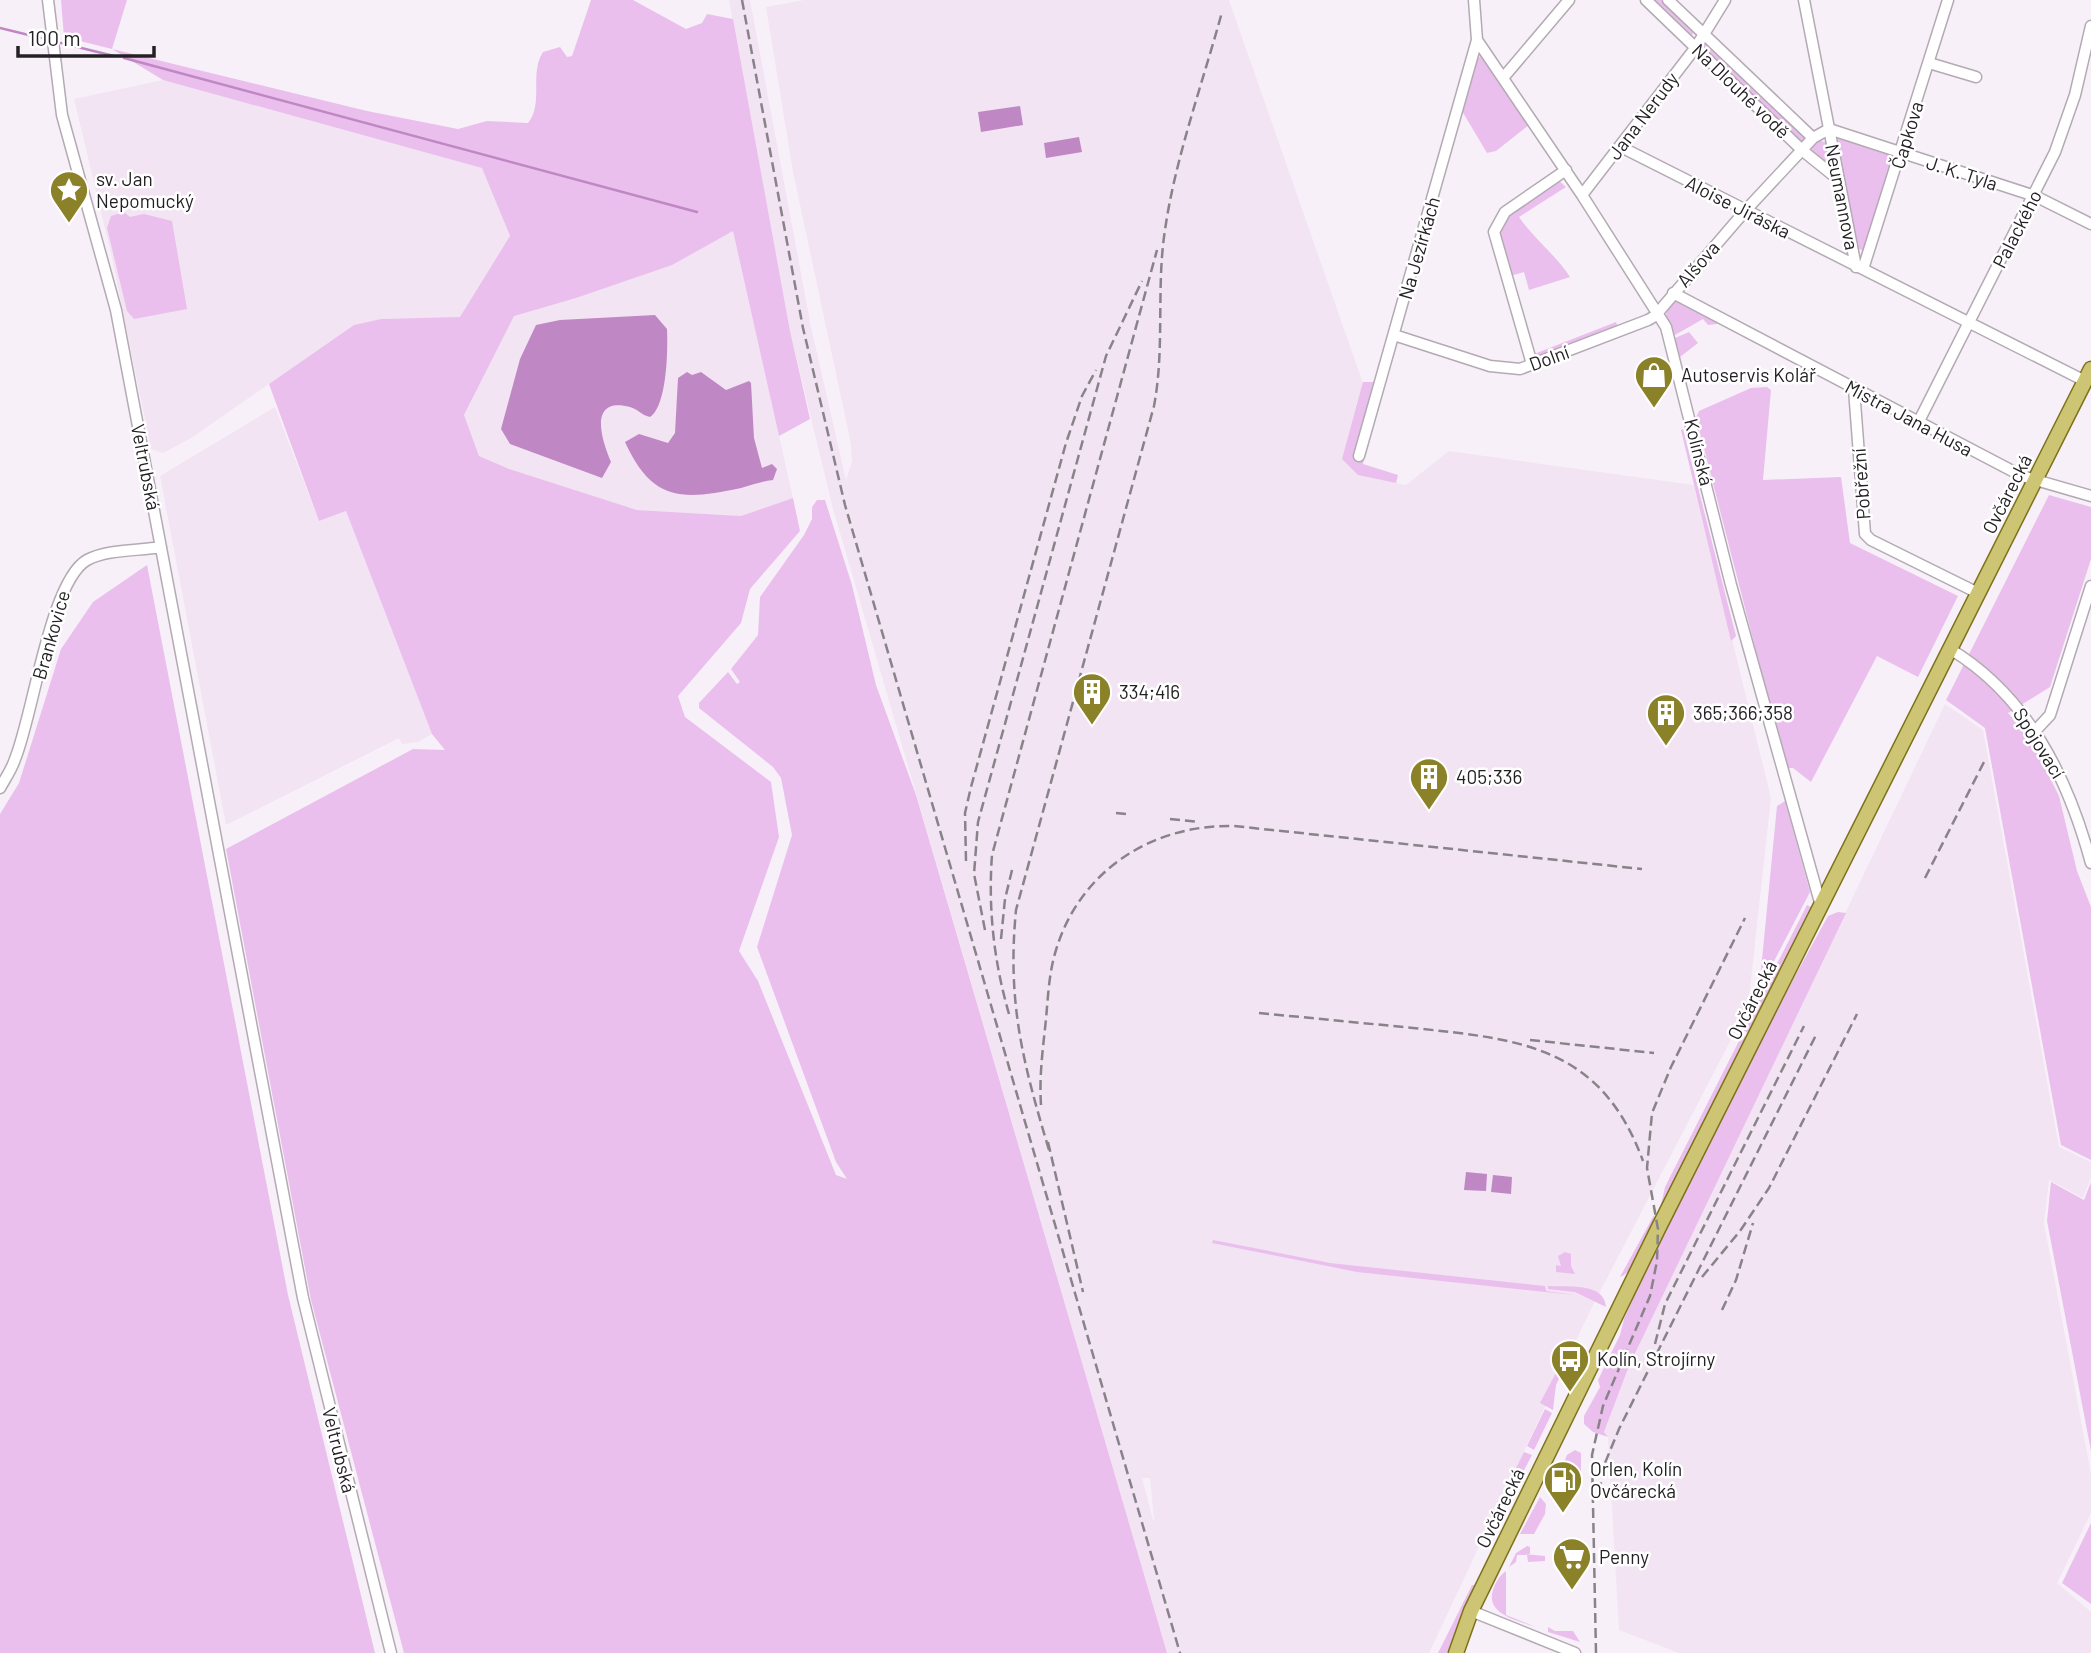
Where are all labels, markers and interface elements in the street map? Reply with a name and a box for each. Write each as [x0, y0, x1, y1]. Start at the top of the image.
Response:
scale bar [18, 14, 154, 58]
text: 100 m [28, 25, 81, 50]
street label: Na Dlouhé vodě [1688, 38, 1795, 143]
street label: Jana Nerudy [1602, 67, 1683, 164]
street label: Čapkova [1885, 98, 1928, 171]
street label: Neumannova [1821, 142, 1864, 252]
street label: J. K. Tyla [1924, 150, 2001, 195]
place label: sv. Jan Nepomucký [96, 167, 194, 212]
place icon: sv. Jan Nepomucký [48, 169, 90, 224]
street label: Aloise Jiráska [1682, 170, 1795, 243]
street label: Palackého [1987, 186, 2046, 272]
street label: Na Jezírkách [1393, 194, 1444, 302]
street label: Alšova [1671, 236, 1724, 291]
street label: Dolní [1526, 340, 1572, 375]
shop icon: Autoservis Kolář [1633, 354, 1675, 409]
place label: Autoservis Kolář [1681, 363, 1816, 386]
street label: Mistra Jana Husa [1842, 374, 1977, 461]
street label: Kolínská [1680, 416, 1719, 488]
street label: Veltrubská [127, 422, 166, 512]
street label: Pobřežní [1847, 448, 1874, 520]
street label: Ovčárecká [1977, 450, 2036, 537]
street label: Brankovice [27, 588, 74, 682]
building icon: 334;416 [1071, 671, 1113, 726]
place label: 334;416 [1119, 680, 1180, 703]
building icon: 365;366;358 [1645, 692, 1687, 747]
place label: 365;366;358 [1693, 701, 1793, 724]
street label: Spojovací [2009, 703, 2070, 782]
building icon: 405;336 [1408, 756, 1450, 811]
place label: 405;336 [1456, 765, 1522, 788]
street label: Ovčárecká [1722, 956, 1781, 1043]
bus stop icon: Kolín, Strojírny [1549, 1338, 1591, 1393]
place label: Kolín, Strojírny [1597, 1347, 1716, 1370]
street label: Veltrubská [318, 1405, 361, 1495]
place label: Orlen, Kolín Ovčárecká [1590, 1457, 1682, 1502]
fuel station icon: Orlen, Kolín Ovčárecká [1542, 1459, 1584, 1514]
street label: Ovčárecká [1470, 1464, 1529, 1551]
supermarket icon: Penny [1551, 1536, 1593, 1591]
place label: Penny [1599, 1545, 1649, 1568]

